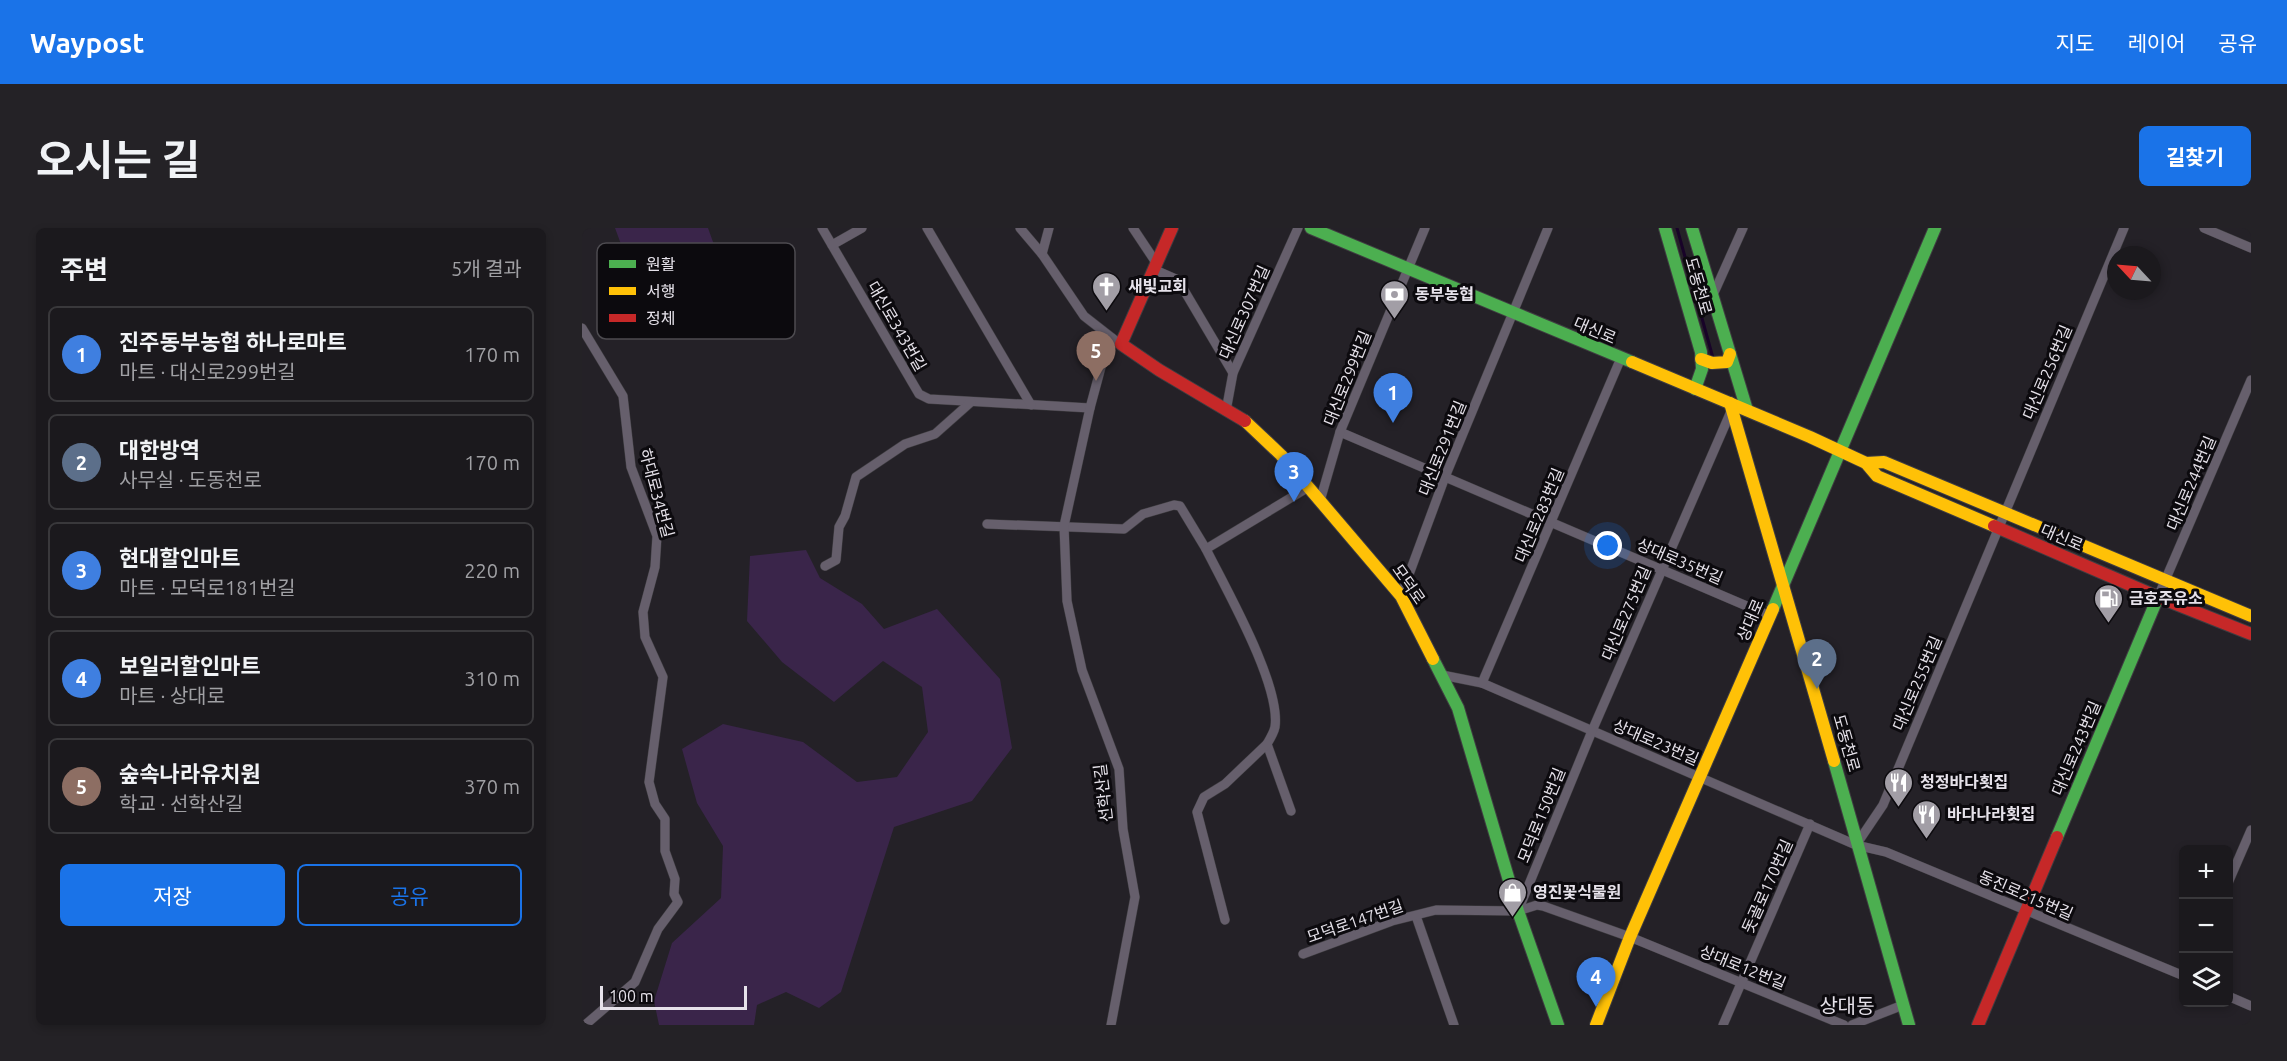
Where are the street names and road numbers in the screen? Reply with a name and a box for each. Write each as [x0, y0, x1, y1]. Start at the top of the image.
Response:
street label: 도동천로 [1682, 255, 1716, 317]
street label: 대신로307번길 [1215, 262, 1273, 362]
street label: 대신로343번길 [864, 278, 930, 374]
street label: 대신로 [1571, 313, 1619, 347]
street label: 대신로256번길 [2019, 322, 2075, 422]
street label: 대신로299번길 [1320, 328, 1374, 428]
street label: 대신로291번길 [1415, 398, 1469, 498]
street label: 대신로244번길 [2163, 433, 2219, 533]
street label: 하대로34번길 [636, 446, 678, 540]
street label: 대신로283번길 [1511, 465, 1567, 565]
street label: 대신로 [2038, 520, 2086, 554]
street label: 상대로35번길 [1634, 535, 1726, 587]
street label: 모덕로 [1389, 561, 1429, 607]
street label: 대신로275번길 [1598, 563, 1654, 663]
street label: 상대로 [1733, 596, 1767, 644]
street label: 대신로255번길 [1889, 633, 1945, 733]
street label: 대신로243번길 [2048, 698, 2104, 798]
street label: 도동천로 [1830, 712, 1864, 774]
street label: 상대로23번길 [1610, 716, 1702, 768]
street label: 선학산길 [1090, 763, 1116, 823]
street label: 모덕로150번길 [1514, 765, 1568, 865]
street label: 돗골로170번길 [1738, 836, 1796, 936]
street label: 동진로215번길 [1976, 867, 2076, 923]
street label: 모덕로147번길 [1304, 896, 1406, 946]
street label: 상대로12번길 [1697, 941, 1789, 993]

